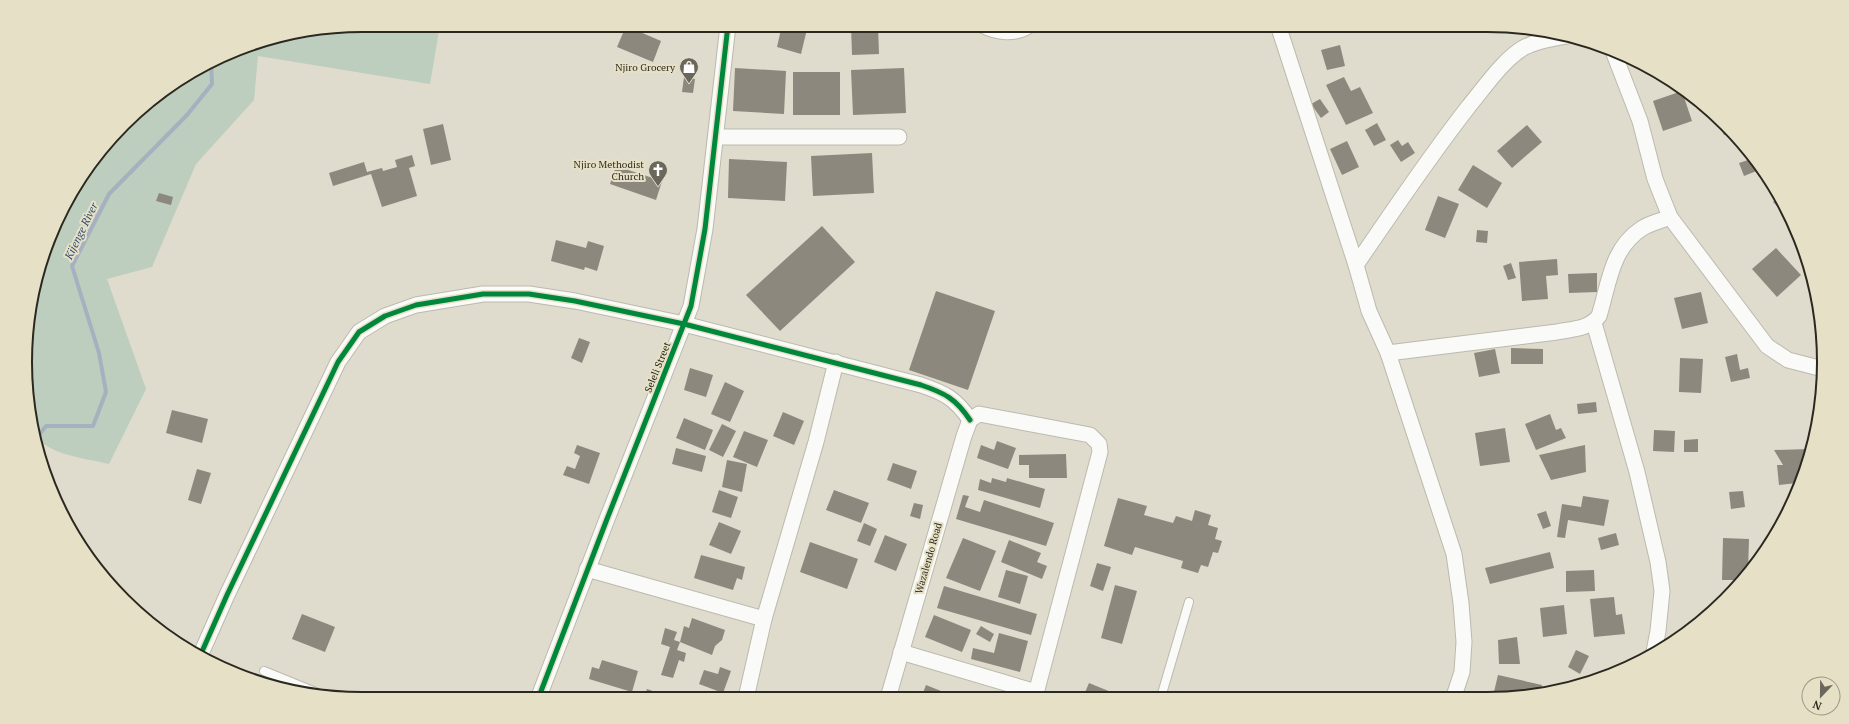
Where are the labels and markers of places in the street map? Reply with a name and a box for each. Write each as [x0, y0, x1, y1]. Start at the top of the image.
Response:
shop icon: Njiro Grocery [678, 56, 700, 84]
place label: Njiro Grocery [615, 61, 676, 74]
place label: Njiro Methodist Church [574, 158, 644, 183]
church icon: Njiro Methodist Church [647, 159, 669, 187]

